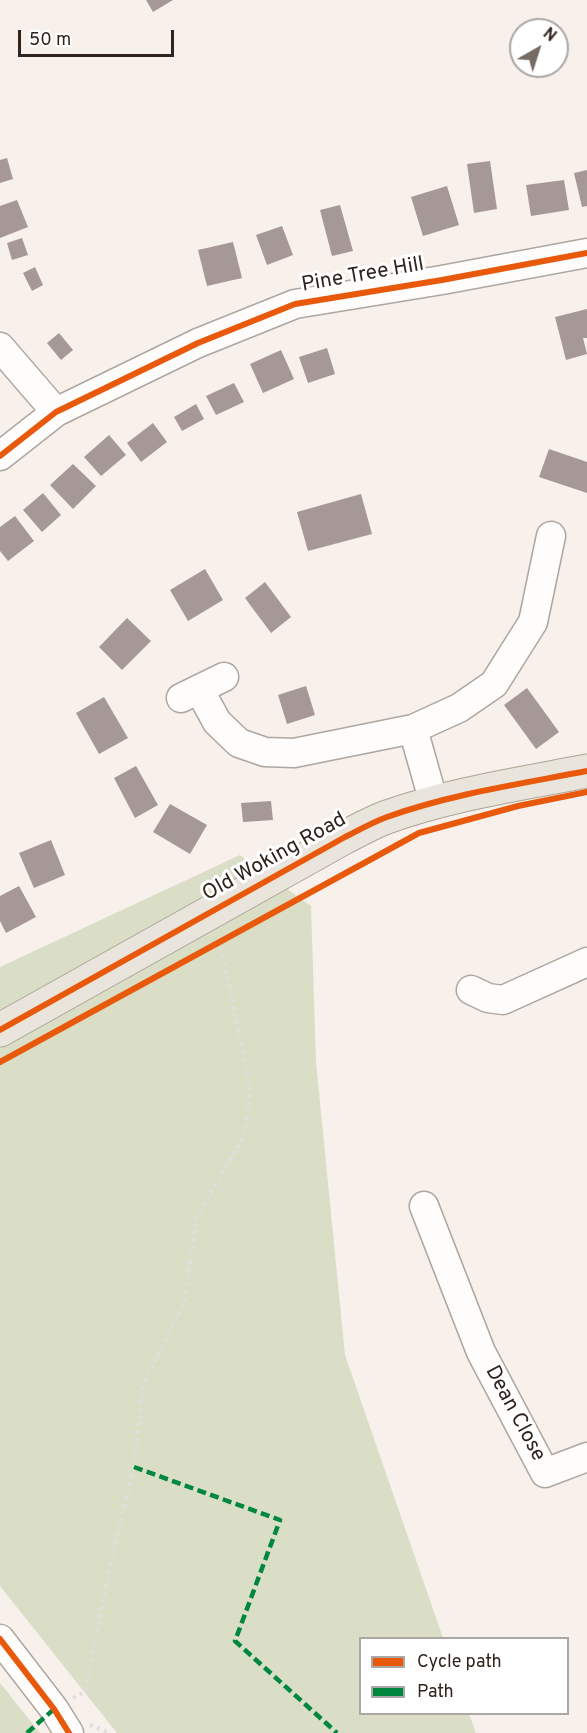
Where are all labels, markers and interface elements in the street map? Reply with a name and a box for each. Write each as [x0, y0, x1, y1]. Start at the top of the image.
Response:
scale bar [21, 18, 177, 56]
north arrow [509, 18, 569, 78]
text: N [538, 24, 560, 47]
text: 50 m [29, 29, 71, 52]
street label: Pine Tree Hill [300, 253, 426, 299]
street label: Old Woking Road [199, 808, 351, 908]
street label: Dean Close [478, 1362, 550, 1466]
legend [359, 1637, 569, 1715]
text: Cycle path [417, 1651, 502, 1674]
text: Path [417, 1681, 454, 1704]

